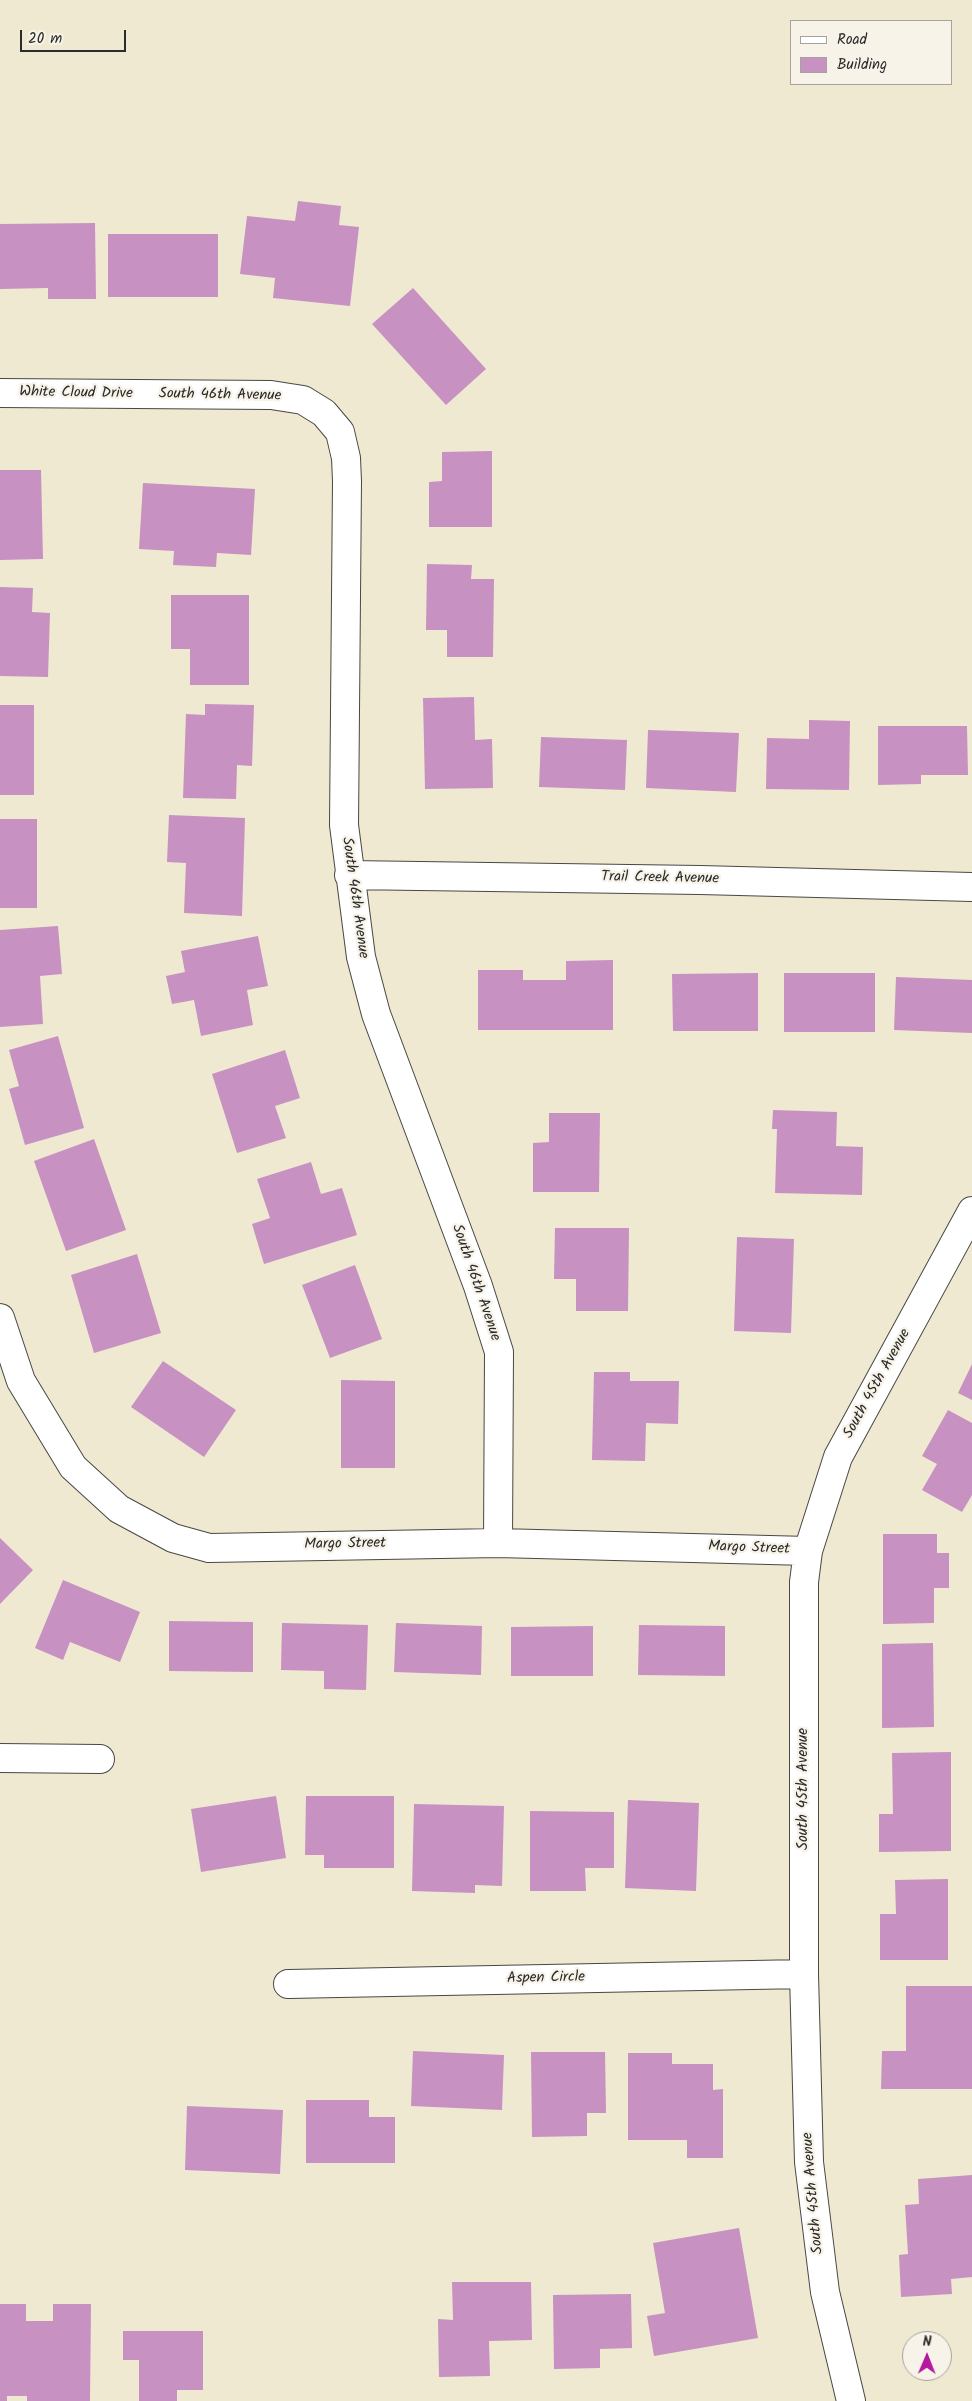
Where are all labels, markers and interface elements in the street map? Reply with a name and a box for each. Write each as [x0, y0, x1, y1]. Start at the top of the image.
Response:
scale bar [22, 20, 129, 52]
legend [790, 20, 952, 85]
text: 20 m [28, 27, 62, 51]
text: Road [837, 28, 867, 52]
text: Building [837, 53, 887, 77]
street label: White Cloud Drive [19, 384, 133, 404]
street label: South 46th Avenue [159, 386, 281, 406]
street label: South 46th Avenue [337, 836, 371, 960]
street label: Trail Creek Avenue [601, 869, 719, 889]
street label: South 46th Avenue [447, 1222, 503, 1344]
street label: South 45th Avenue [841, 1326, 915, 1442]
street label: Margo Street [304, 1535, 386, 1555]
street label: Margo Street [708, 1539, 790, 1559]
street label: South 45th Avenue [795, 1728, 813, 1850]
street label: Aspen Circle [507, 1969, 585, 1989]
street label: South 45th Avenue [800, 2131, 828, 2255]
north arrow [902, 2331, 952, 2381]
text: N [923, 2331, 932, 2353]

